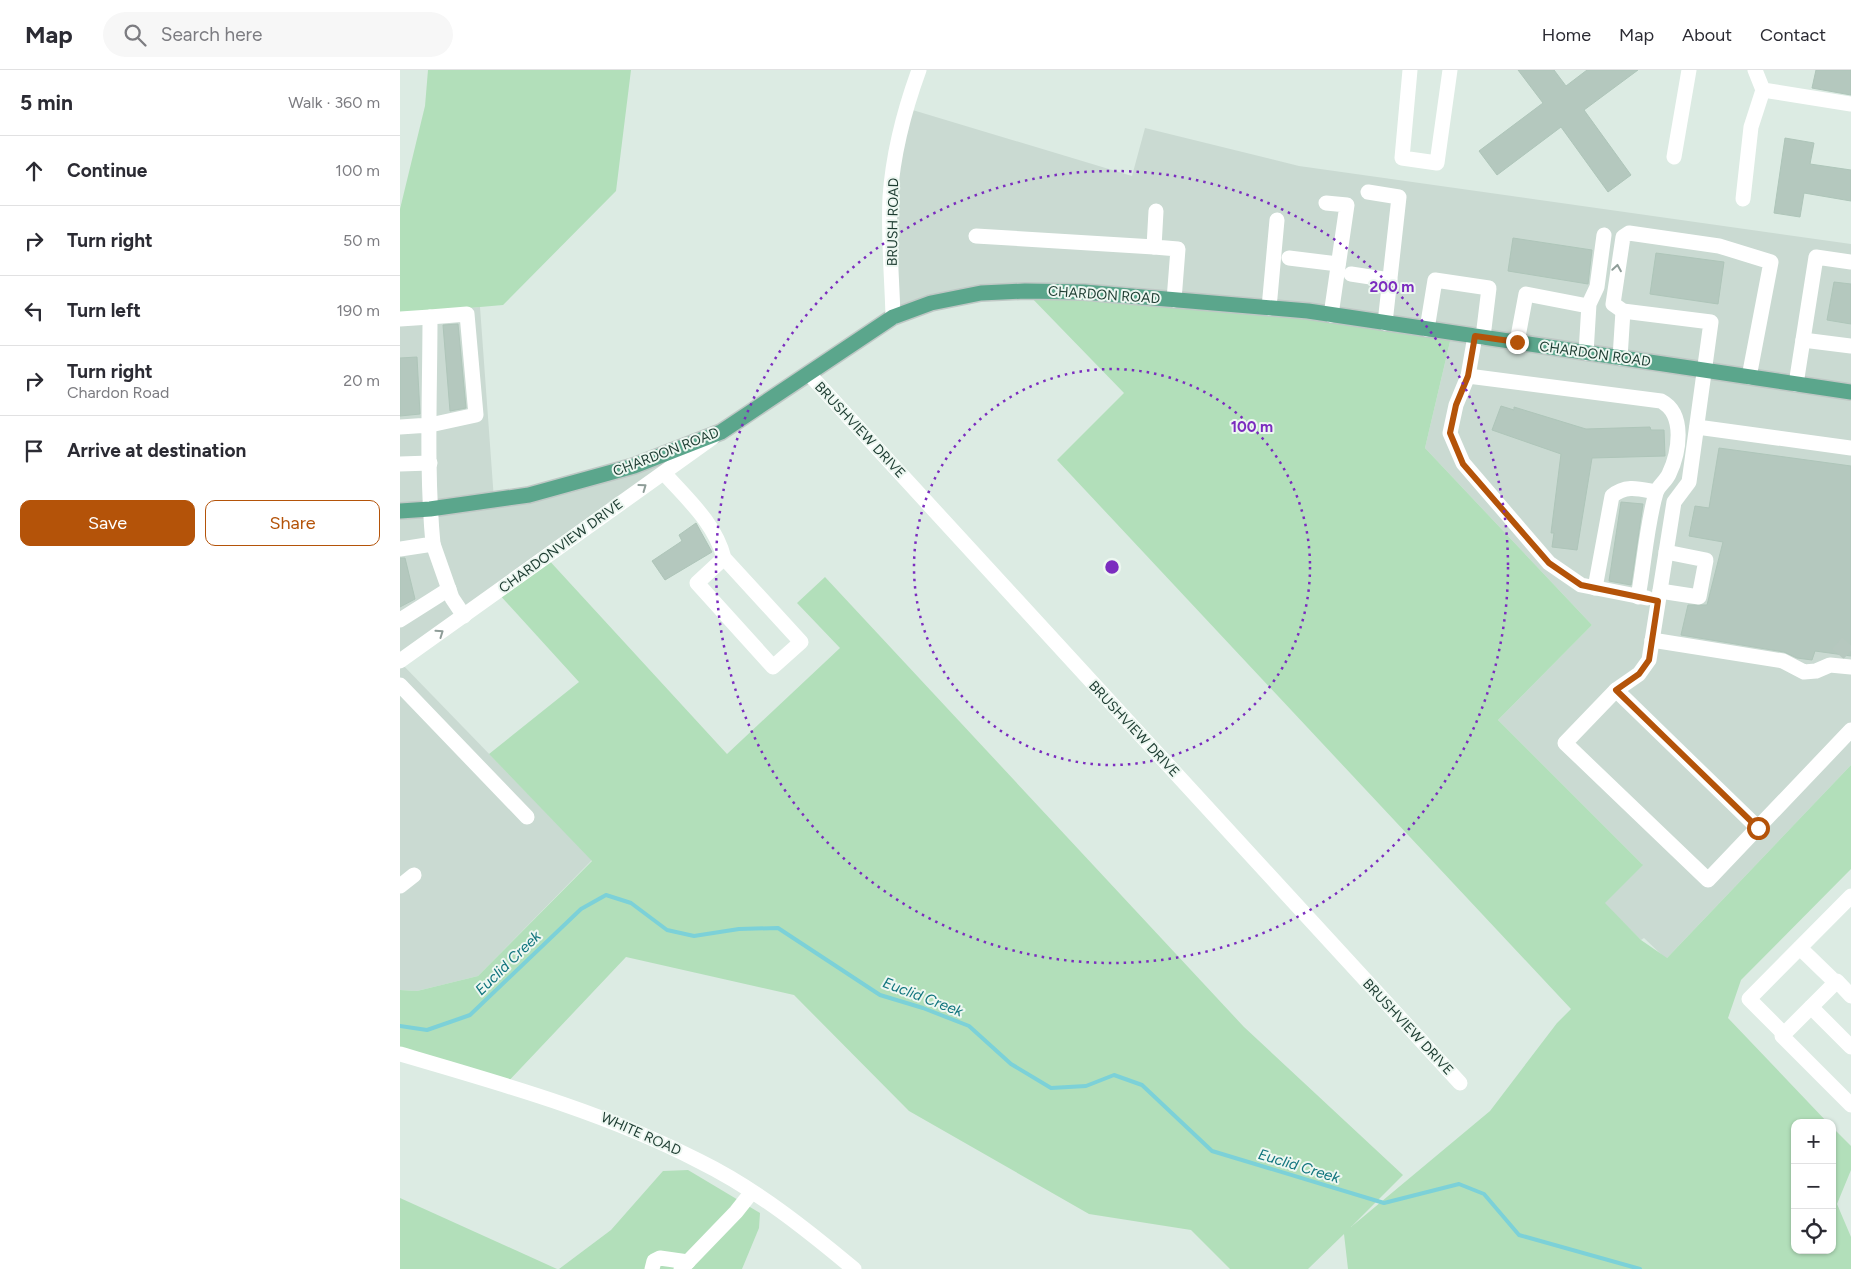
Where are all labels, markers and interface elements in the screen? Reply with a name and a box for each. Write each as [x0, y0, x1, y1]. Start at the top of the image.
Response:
search box [103, 12, 453, 57]
text: Map [25, 20, 73, 49]
icon: search [121, 21, 149, 49]
text: Search here [161, 23, 262, 46]
text: Home [1542, 24, 1591, 46]
text: Map [1619, 24, 1654, 46]
text: About [1682, 24, 1732, 46]
text: Contact [1760, 24, 1826, 46]
text: 5 min [20, 90, 73, 115]
text: Walk · 360 m [288, 93, 380, 112]
icon: ahead [20, 157, 48, 185]
text: Continue [67, 159, 147, 182]
text: 100 m [335, 161, 380, 180]
street label: BRUSH ROAD [884, 178, 902, 266]
icon: right [20, 227, 48, 255]
text: Turn right [67, 229, 153, 252]
text: 50 m [343, 231, 380, 250]
one-way arrow [1612, 264, 1622, 272]
text: 200 m [1370, 278, 1414, 296]
street label: CHARDON ROAD [1047, 283, 1161, 307]
icon: left [20, 297, 48, 325]
text: Turn left [67, 299, 141, 322]
text: 190 m [337, 301, 380, 320]
route end [1506, 331, 1529, 354]
street label: CHARDON ROAD [1538, 338, 1652, 370]
text: Turn right [67, 360, 153, 383]
icon: right [20, 367, 48, 395]
text: 20 m [343, 371, 380, 390]
street label: BRUSHVIEW DRIVE [811, 378, 909, 482]
text: Chardon Road [67, 383, 169, 402]
text: 100 m [1231, 418, 1273, 436]
street label: CHARDON ROAD [610, 424, 722, 480]
icon: arrive [20, 437, 48, 465]
text: Arrive at destination [67, 439, 246, 462]
one-way arrow [637, 484, 647, 493]
street label: CHARDONVIEW DRIVE [496, 495, 626, 597]
button: Save [20, 500, 195, 546]
button: Share [205, 500, 380, 546]
centre of rings [1103, 558, 1121, 576]
one-way arrow [434, 630, 444, 639]
street label: BRUSHVIEW DRIVE [1085, 677, 1183, 781]
route start [1747, 817, 1770, 840]
water label: Euclid Creek [471, 927, 545, 999]
water label: Euclid Creek [880, 973, 966, 1021]
street label: BRUSHVIEW DRIVE [1359, 975, 1457, 1079]
street label: WHITE ROAD [598, 1109, 684, 1159]
map controls [1791, 1119, 1836, 1254]
button: + [1791, 1119, 1836, 1164]
water label: Euclid Creek [1256, 1145, 1343, 1187]
button: − [1791, 1164, 1836, 1209]
button: locate [1791, 1209, 1836, 1254]

